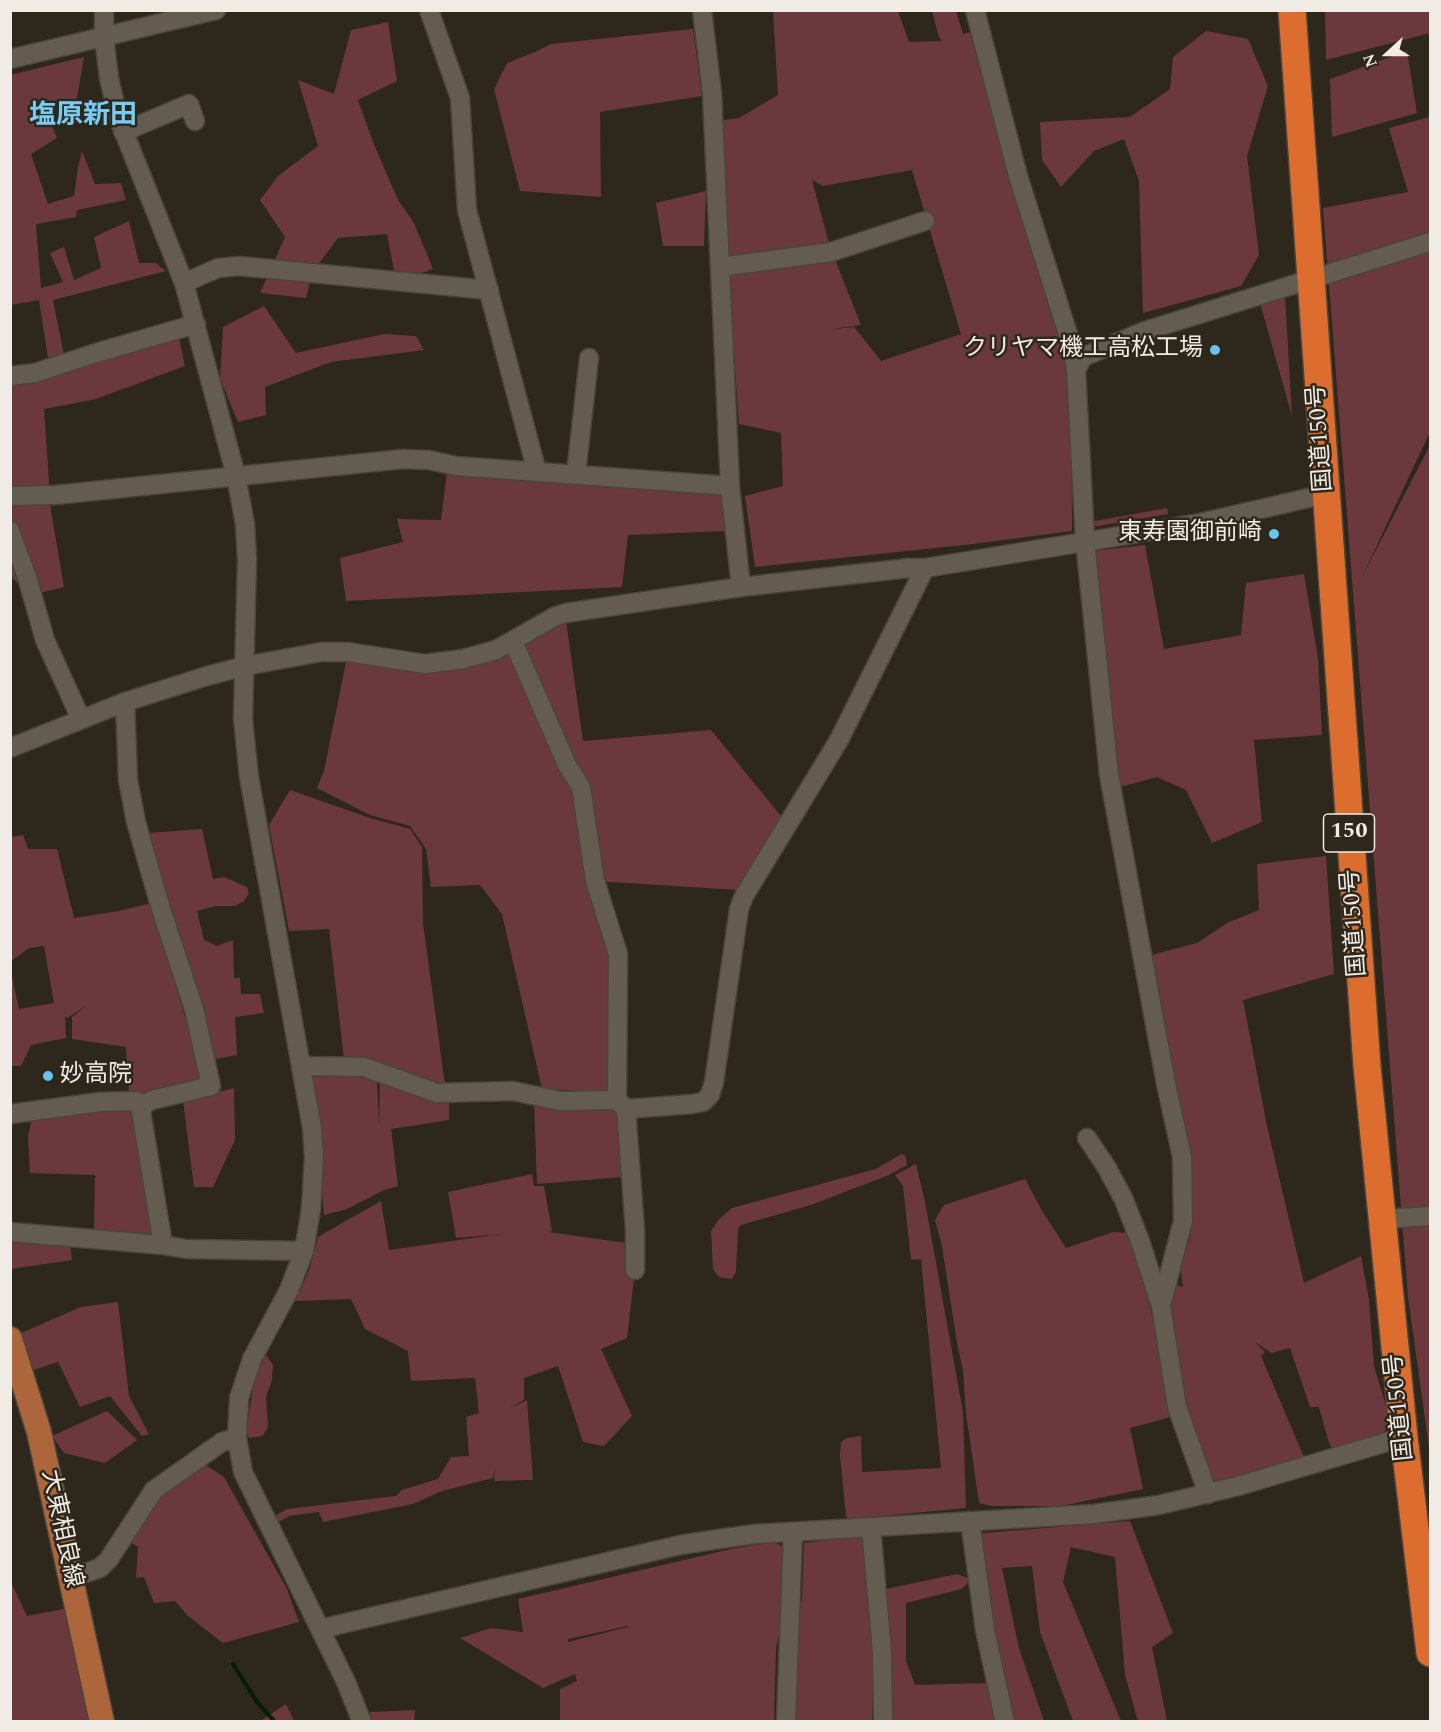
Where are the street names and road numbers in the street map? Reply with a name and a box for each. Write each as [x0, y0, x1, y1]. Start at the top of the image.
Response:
street label: 国道150号 [1304, 383, 1340, 493]
road number: 150 [1324, 814, 1374, 852]
street label: 国道150号 [1338, 868, 1374, 978]
street label: 国道150号 [1381, 1352, 1421, 1462]
street label: 大東相良線 [33, 1467, 87, 1591]

